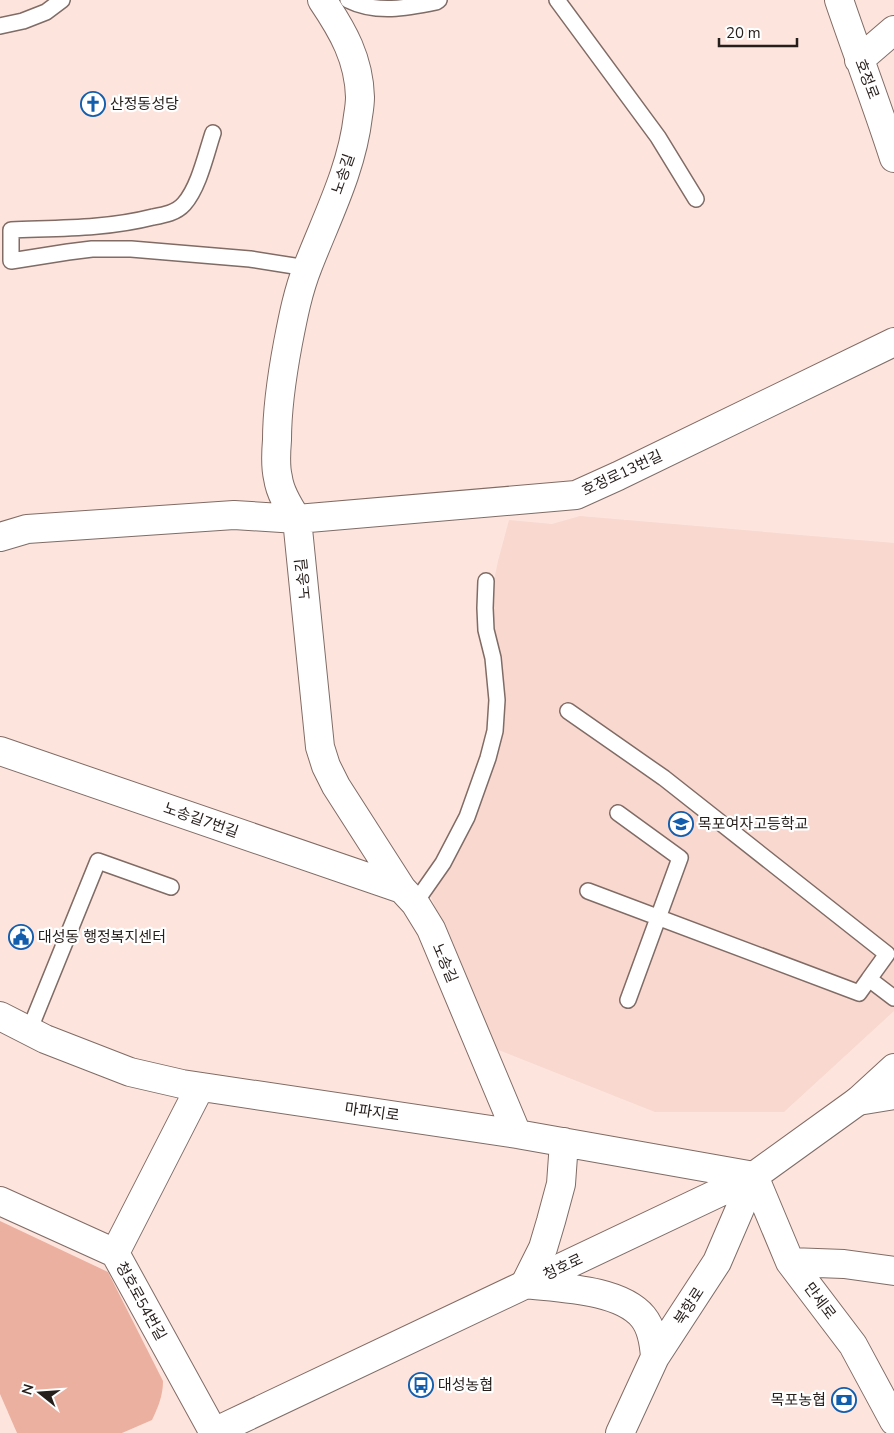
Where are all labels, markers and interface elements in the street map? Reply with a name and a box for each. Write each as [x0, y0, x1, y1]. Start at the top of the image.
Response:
scale bar [719, 15, 796, 47]
text: 20 m [726, 23, 761, 43]
street label: 호정로 [850, 56, 884, 102]
church icon: 산정동성당 [80, 91, 106, 117]
place label: 산정동성당 [110, 94, 179, 114]
street label: 노송길 [327, 151, 359, 197]
street label: 호정로13번길 [578, 446, 666, 500]
street label: 노송길 [291, 557, 315, 601]
street label: 노송길7번길 [161, 798, 241, 842]
school or university icon: 목포여자고등학교 [668, 811, 694, 837]
place label: 목포여자고등학교 [698, 814, 808, 834]
public building icon: 대성동 행정복지센터 [8, 924, 34, 950]
place label: 대성동 행정복지센터 [38, 927, 166, 947]
street label: 노송길 [428, 940, 462, 986]
street label: 마파지로 [343, 1098, 401, 1126]
street label: 청호로 [540, 1249, 586, 1285]
street label: 청호로54번길 [111, 1258, 171, 1344]
street label: 만세로 [800, 1278, 840, 1324]
street label: 북항로 [669, 1283, 709, 1329]
north arrow [15, 1368, 65, 1418]
bus stop icon: 대성농협 [408, 1372, 434, 1398]
place label: 대성농협 [438, 1375, 493, 1395]
text: N [17, 1382, 39, 1397]
bank icon: 목포농협 [831, 1387, 857, 1413]
place label: 목포농협 [771, 1390, 826, 1410]

